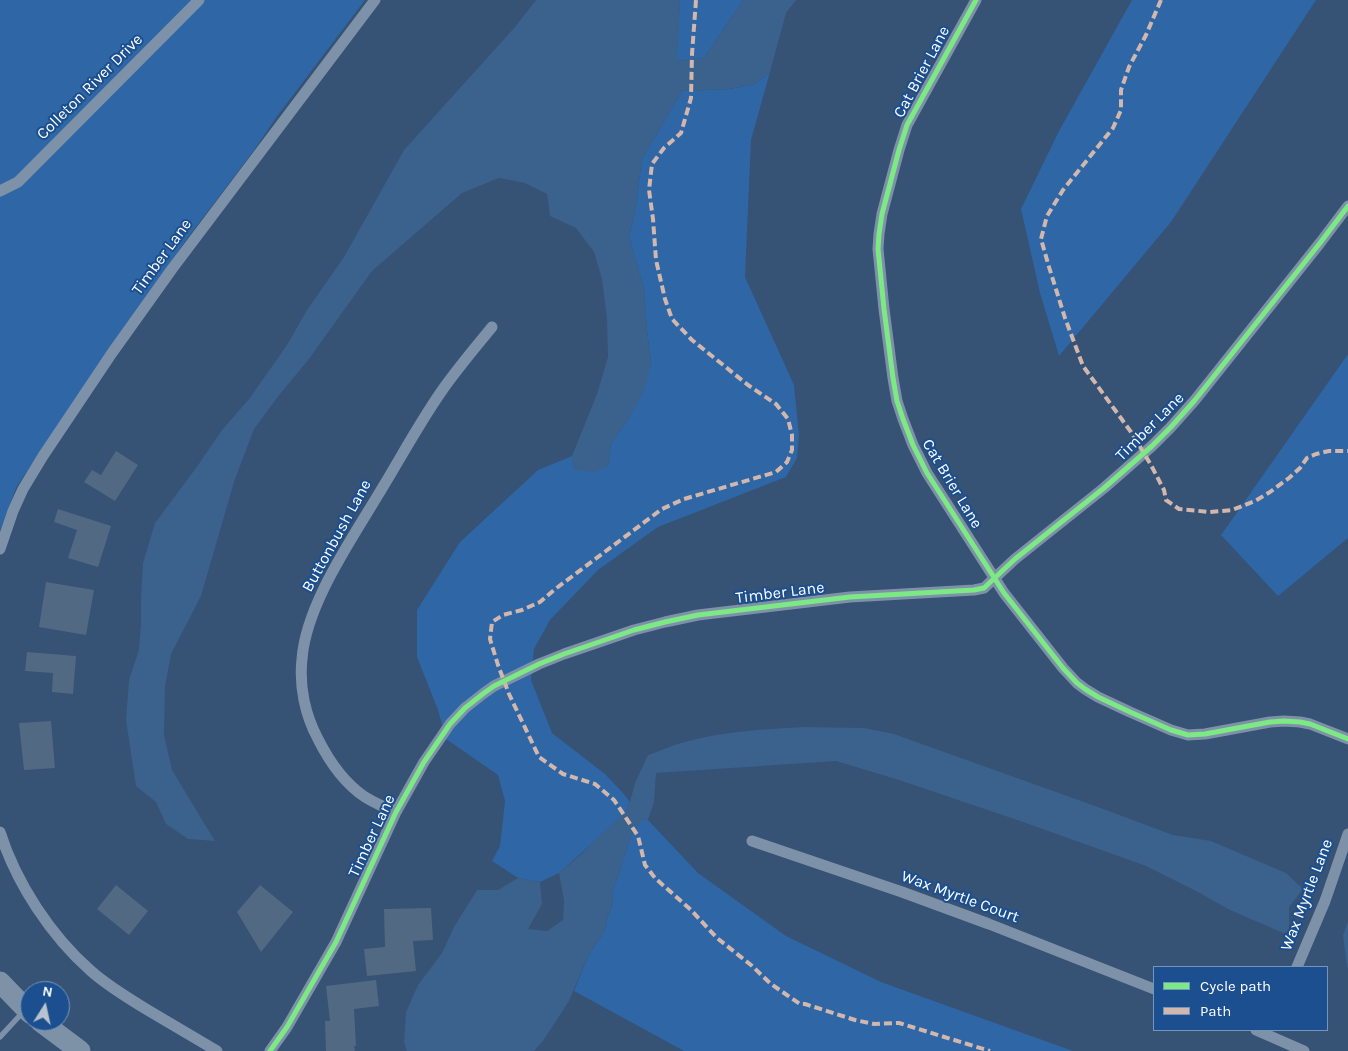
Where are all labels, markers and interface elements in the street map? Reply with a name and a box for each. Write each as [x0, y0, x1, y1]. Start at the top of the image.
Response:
street label: Cat Brier Lane [890, 23, 954, 121]
street label: Colleton River Drive [33, 30, 147, 144]
street label: Timber Lane [128, 215, 196, 299]
street label: Timber Lane [1112, 389, 1188, 465]
street label: Cat Brier Lane [918, 436, 986, 532]
street label: Buttonbush Lane [298, 477, 376, 595]
street label: Timber Lane [735, 578, 825, 608]
street label: Timber Lane [344, 792, 400, 880]
street label: Wax Myrtle Lane [1277, 836, 1337, 954]
street label: Wax Myrtle Court [898, 867, 1022, 927]
legend [1153, 966, 1328, 1031]
text: Cycle path [1200, 977, 1271, 995]
north arrow [20, 981, 70, 1031]
text: N [41, 982, 54, 1001]
text: Path [1200, 1002, 1231, 1020]

